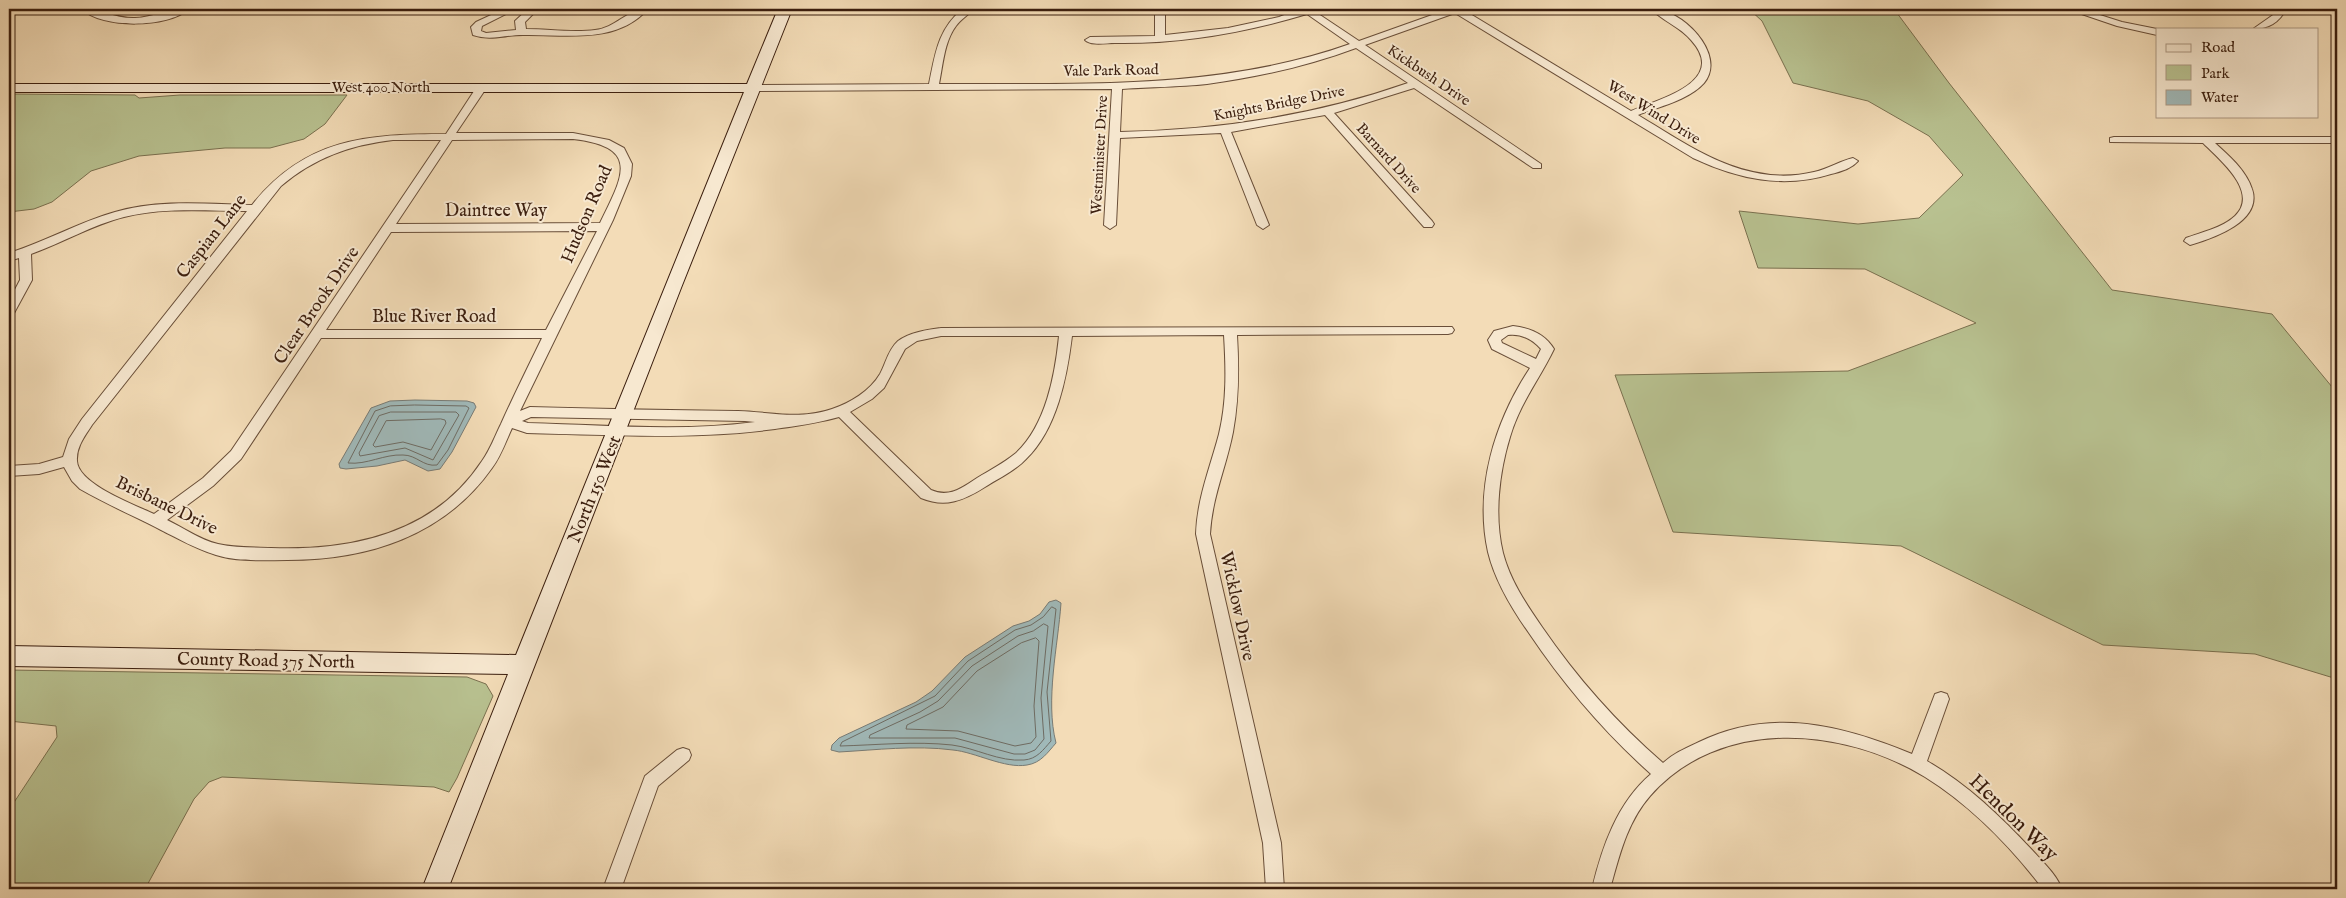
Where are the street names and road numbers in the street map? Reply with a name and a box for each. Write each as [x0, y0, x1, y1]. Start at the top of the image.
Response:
street label: Kickbush Drive [1383, 41, 1474, 110]
street label: Vale Park Road [1062, 60, 1160, 81]
street label: West Wind Drive [1603, 76, 1704, 149]
street label: West 400 North [332, 78, 430, 97]
street label: Knights Bridge Drive [1212, 81, 1346, 126]
street label: Westminister Drive [1087, 95, 1112, 215]
street label: Barnard Drive [1352, 119, 1425, 198]
street label: Hudson Road [556, 162, 619, 267]
street label: Caspian Lane [172, 190, 252, 284]
street label: Daintree Way [445, 200, 547, 223]
street label: Clear Brook Drive [269, 242, 365, 369]
street label: Blue River Road [372, 306, 496, 329]
street label: North 150 West [563, 432, 627, 547]
street label: Brisbane Drive [112, 472, 221, 541]
street label: Wicklow Drive [1214, 549, 1259, 663]
street label: County Road 375 North [177, 648, 355, 675]
street label: Hendon Way [1962, 769, 2064, 868]

